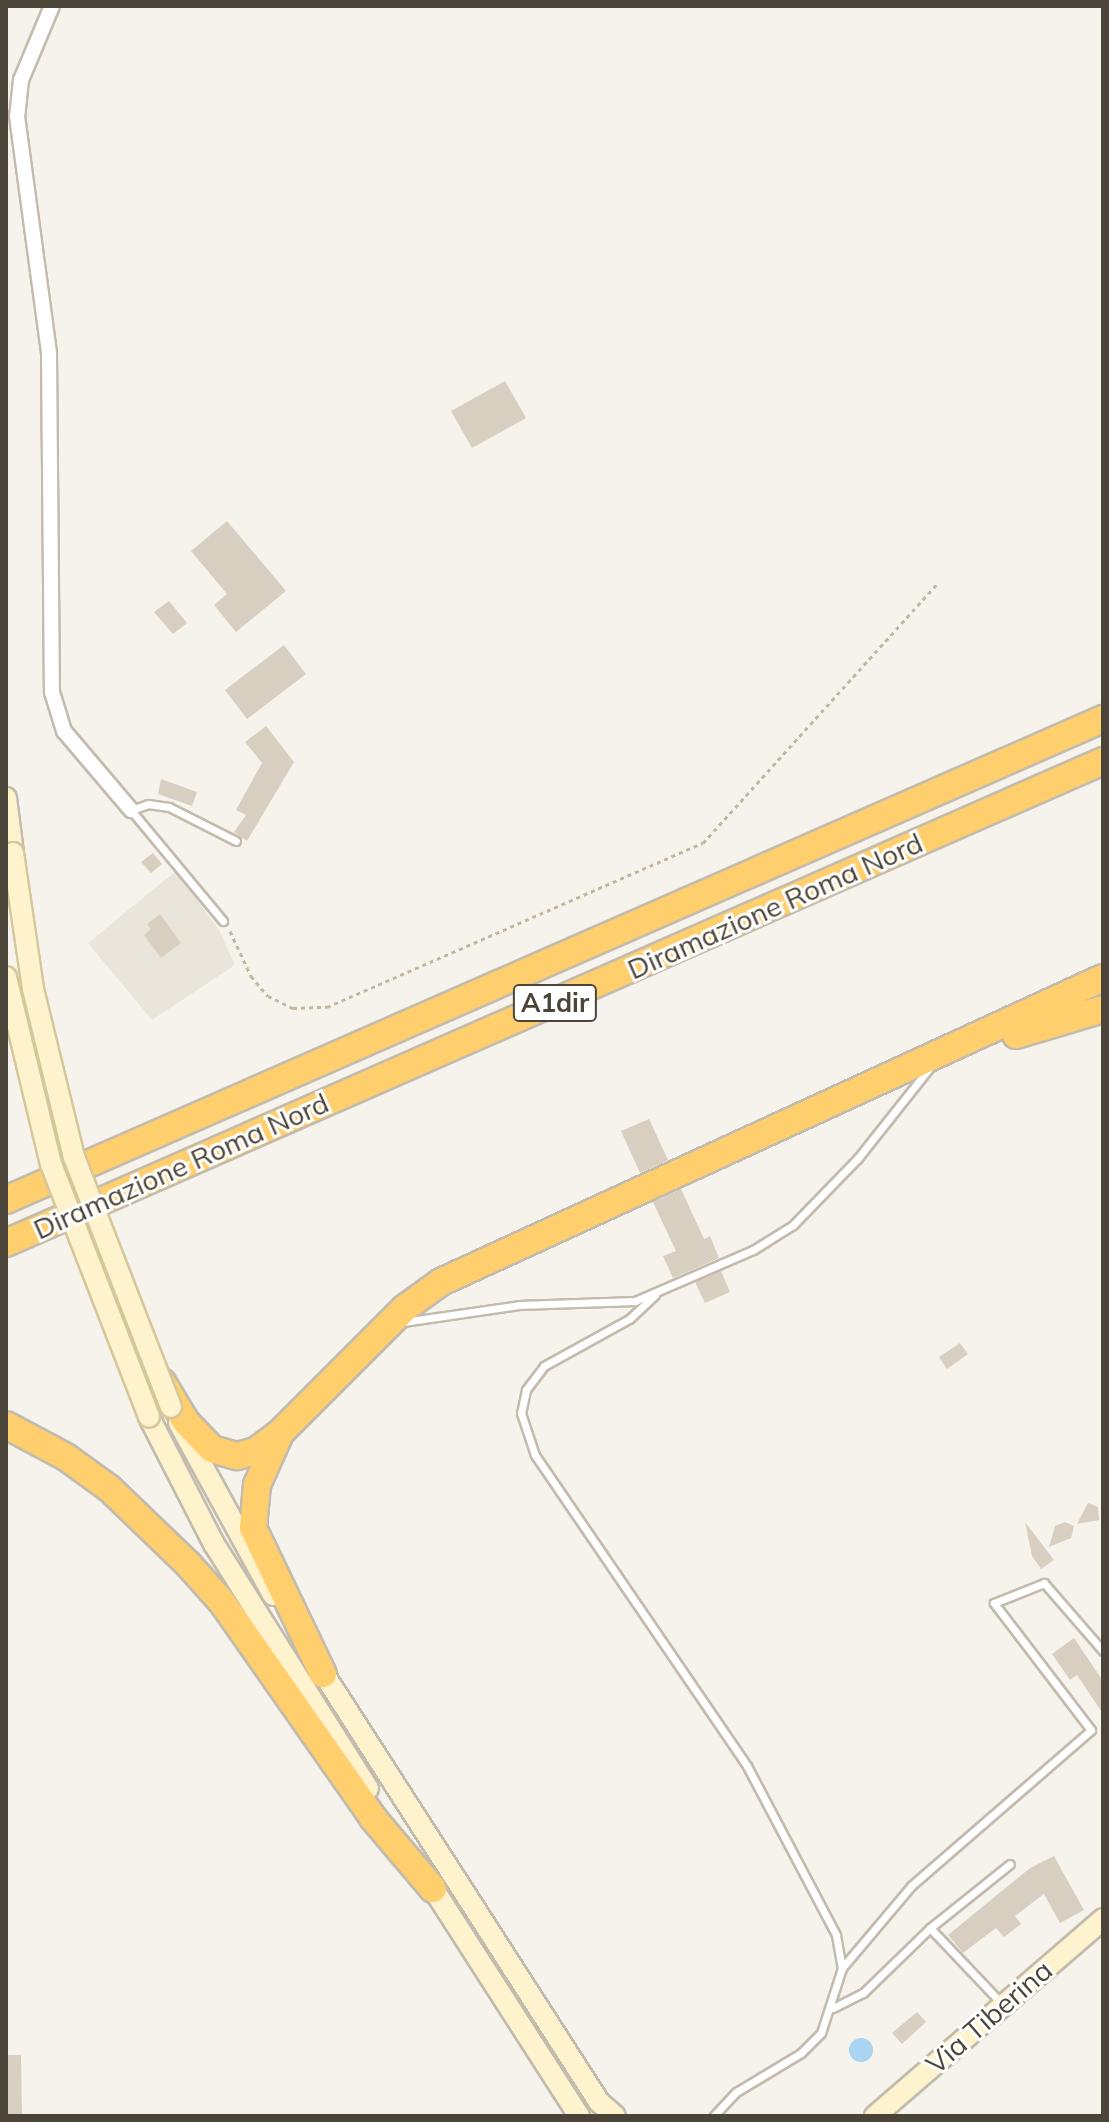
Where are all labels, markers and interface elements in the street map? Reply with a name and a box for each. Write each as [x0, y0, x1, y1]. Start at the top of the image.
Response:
street label: Diramazione Roma Nord [622, 826, 928, 986]
road number: A1dir [511, 981, 599, 1025]
street label: Diramazione Roma Nord [28, 1086, 334, 1246]
street label: Via Tiberina [919, 1953, 1059, 2081]

